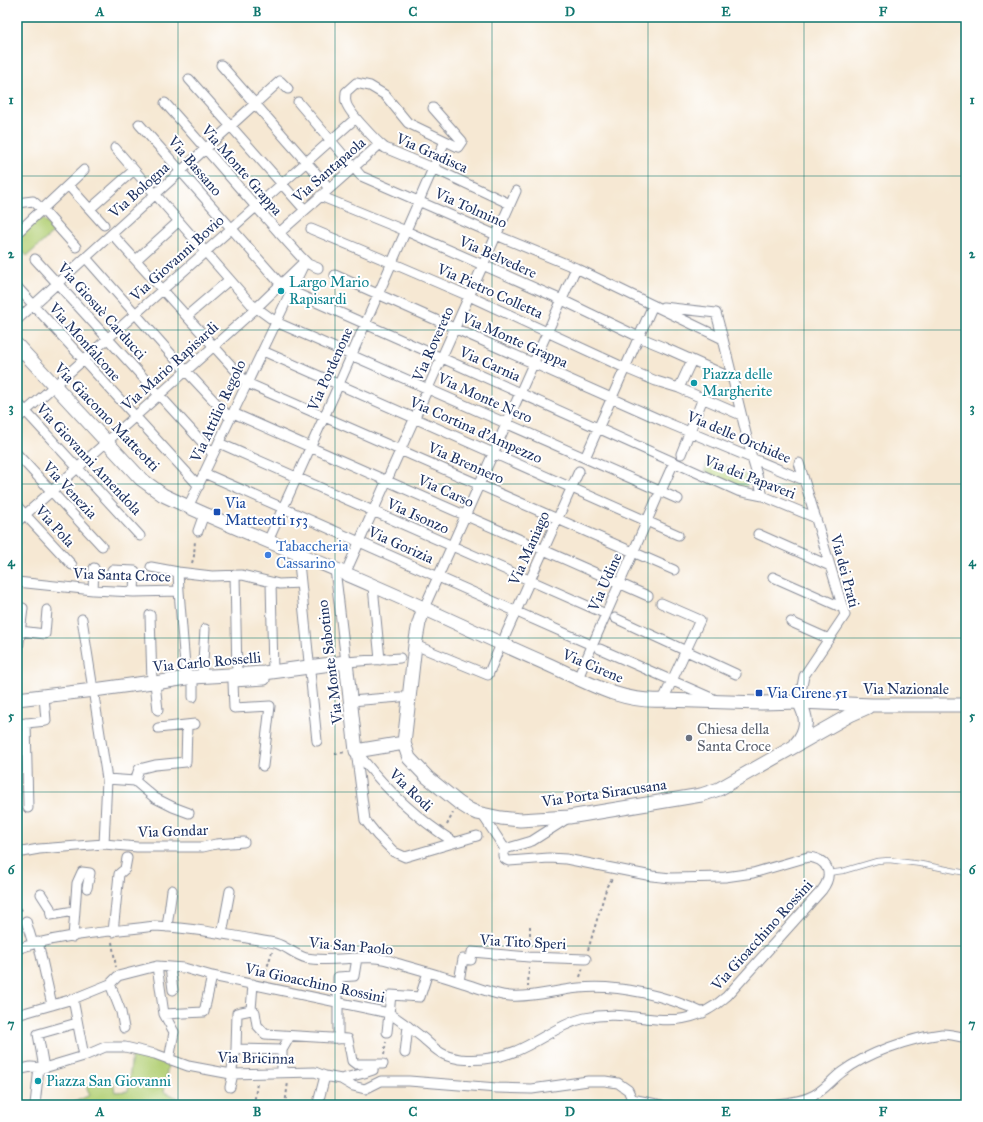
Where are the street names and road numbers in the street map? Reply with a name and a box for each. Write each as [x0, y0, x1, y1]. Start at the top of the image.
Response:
street label: Via Monte Grappa [197, 120, 287, 219]
street label: Via Gradisca [392, 129, 471, 177]
street label: Via Bassano [163, 132, 226, 200]
street label: Via Santapaola [288, 133, 370, 207]
street label: Via Bologna [104, 158, 173, 222]
street label: Via Tolmino [431, 184, 510, 232]
street label: Via Giovanni Bovio [126, 211, 228, 306]
street label: Via Belvedere [456, 231, 540, 282]
street label: Via Giosuè Carducci [53, 258, 150, 363]
street label: Via Pietro Colletta [433, 259, 546, 323]
street label: Via Monfalcone [45, 298, 125, 385]
street label: Via Rovereto [408, 303, 458, 385]
street label: Via Monte Grappa [458, 308, 571, 372]
street label: Via Mario Rapisardi [117, 318, 222, 415]
street label: Via Pordenone [303, 324, 356, 414]
street label: Via Carnia [456, 342, 524, 386]
street label: Via Attilio Regolo [186, 357, 250, 466]
street label: Via Giacomo Matteotti [50, 358, 164, 475]
street label: Via Monte Nero [434, 369, 535, 427]
street label: Via Cortina d'Ampezzo [406, 392, 545, 468]
street label: Via Giovanni Amendola [32, 399, 146, 519]
street label: Via delle Orchidee [683, 407, 794, 467]
street label: Via Brennero [424, 438, 507, 488]
street label: Via dei Papaveri [701, 451, 798, 503]
street label: Via Venezia [38, 457, 101, 523]
street label: Via Carso [414, 470, 477, 511]
street label: Via Isonzo [383, 494, 452, 538]
street label: Via Pola [31, 501, 79, 551]
street label: Via Maniago [504, 508, 553, 589]
street label: Via Gorizia [365, 522, 437, 568]
street label: Via dei Prati [826, 531, 863, 610]
street label: Via Udine [584, 550, 626, 615]
street label: Via Santa Croce [72, 564, 171, 586]
street label: Via Monte Sabotino [313, 599, 347, 726]
street label: Via Cirene [559, 645, 626, 687]
street label: Via Carlo Rosselli [151, 648, 262, 676]
street label: Via Nazionale [862, 680, 949, 698]
street label: Via Rodi [385, 764, 437, 815]
street label: Via Porta Siracusana [539, 775, 668, 811]
street label: Via Gondar [137, 821, 209, 841]
street label: Via Gioacchino Rossini [707, 876, 816, 995]
street label: Via Tito Speri [478, 931, 567, 953]
street label: Via San Paolo [307, 933, 394, 959]
street label: Via Gioacchino Rossini [242, 959, 387, 1007]
street label: Via Bricinna [217, 1048, 295, 1068]

